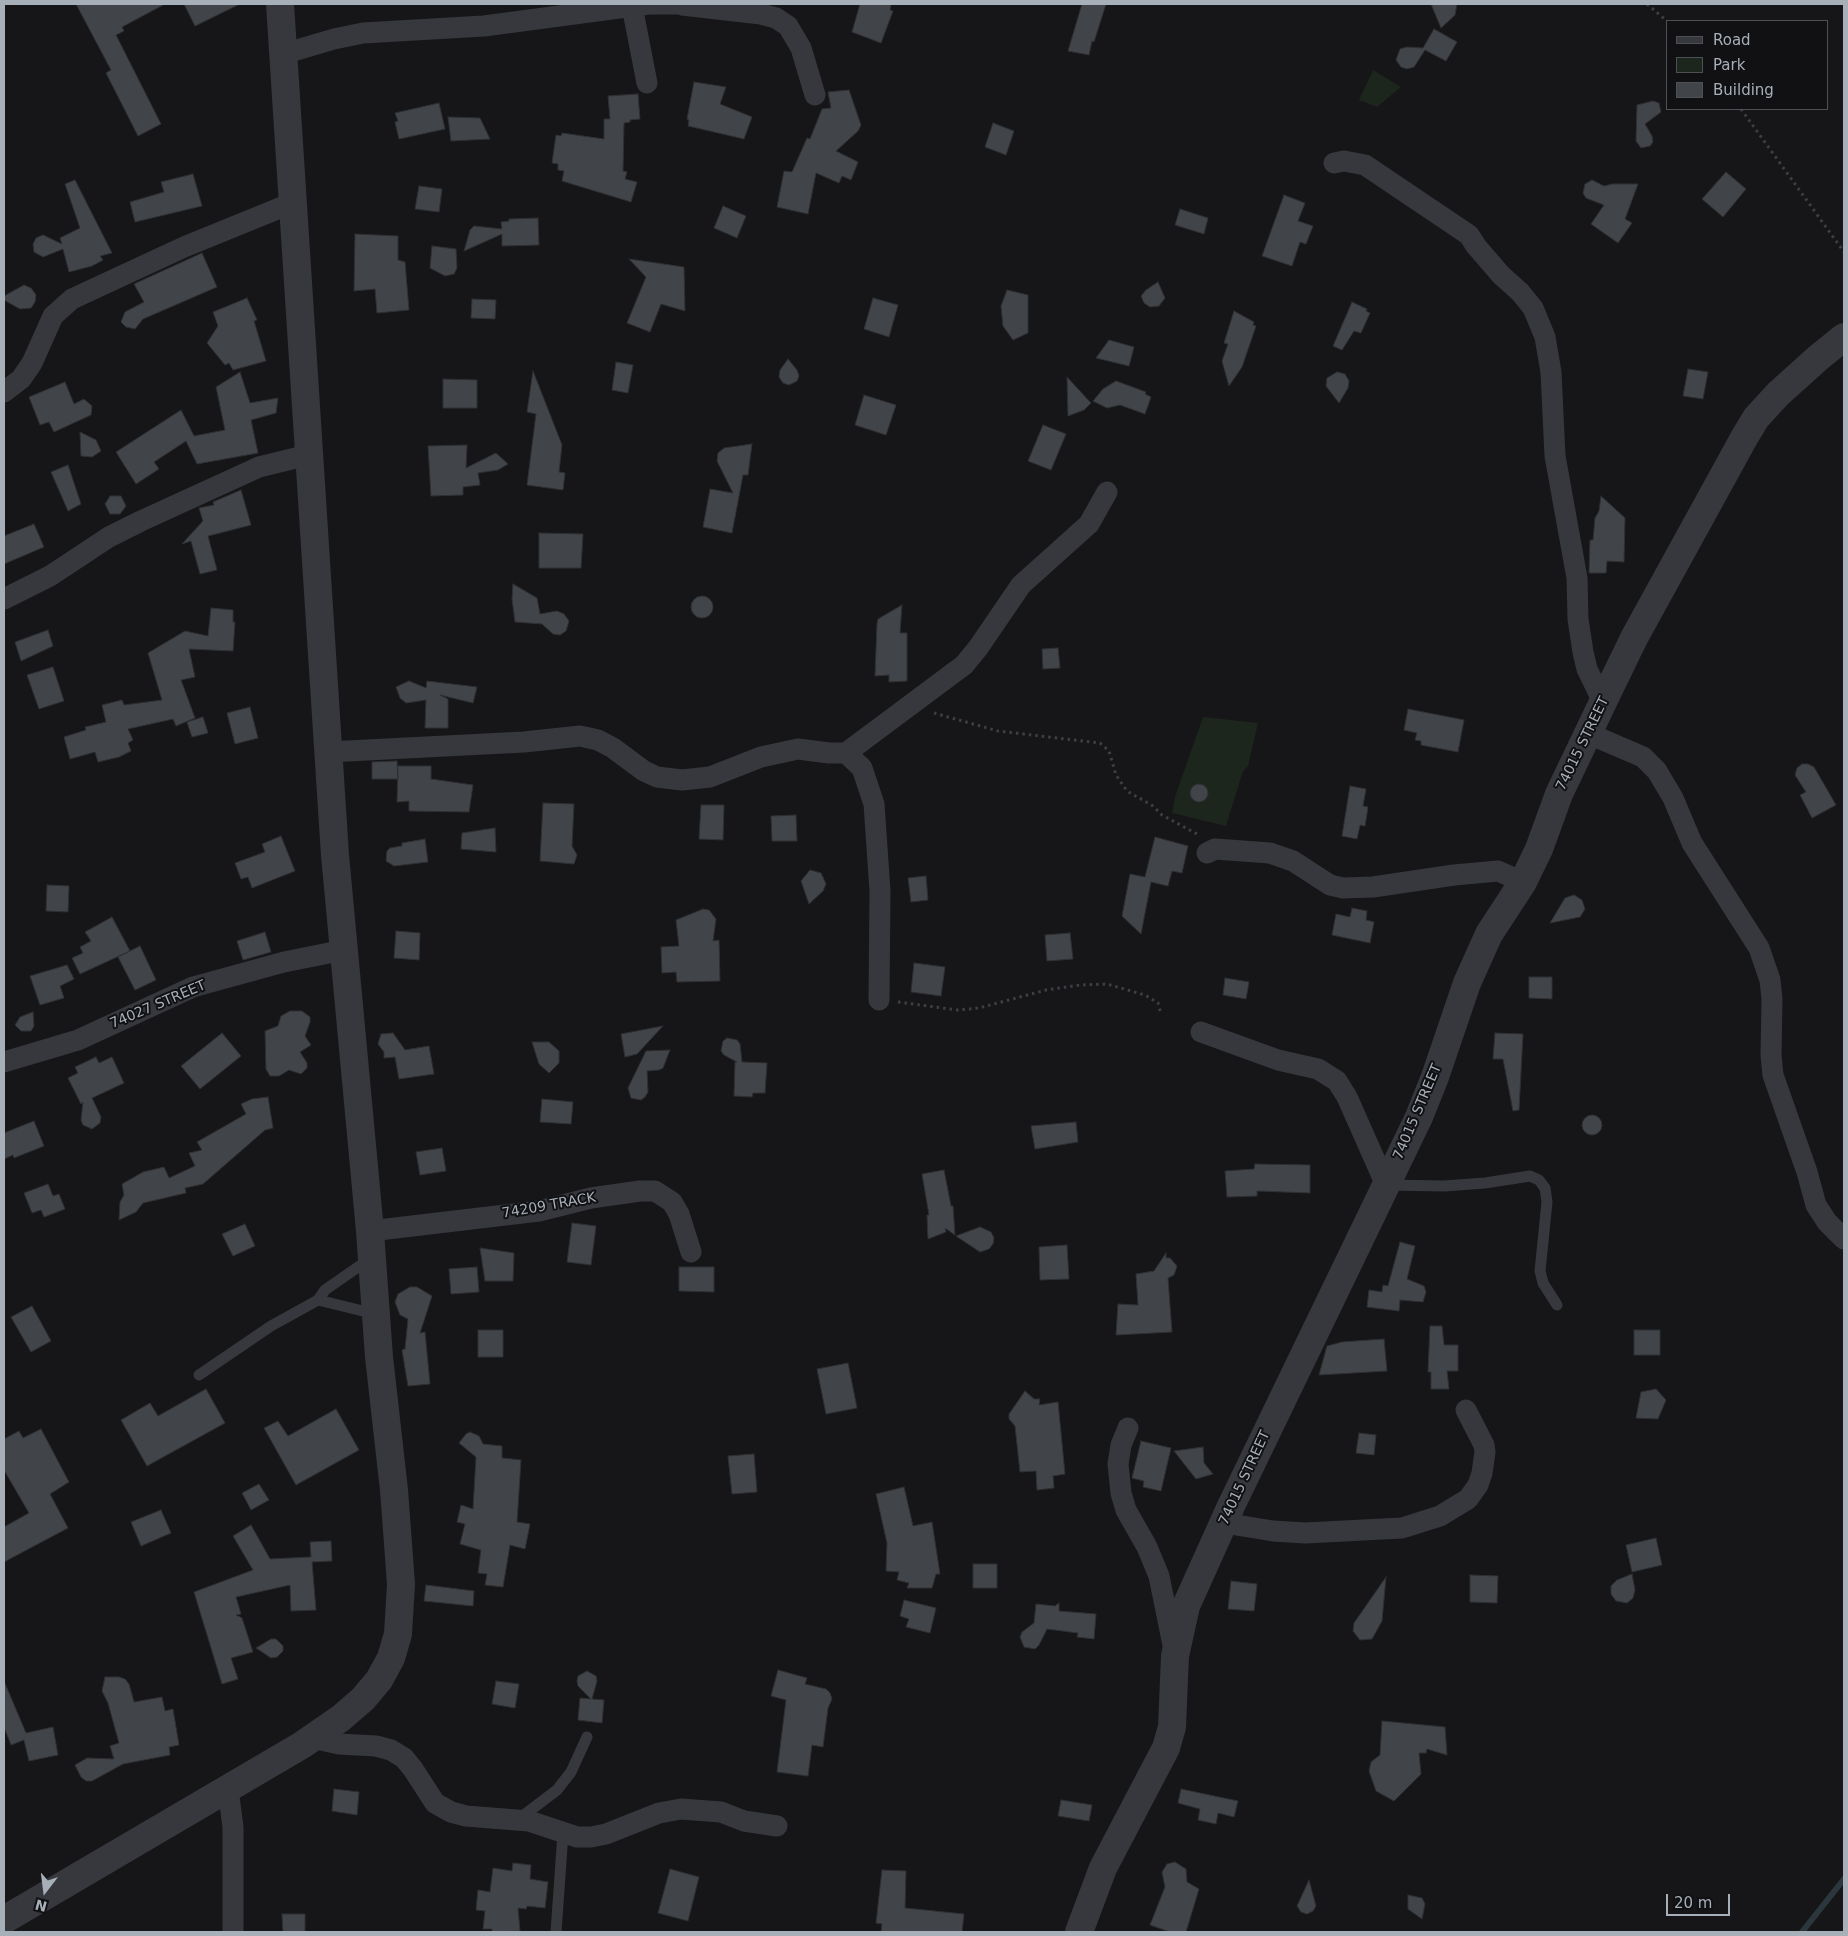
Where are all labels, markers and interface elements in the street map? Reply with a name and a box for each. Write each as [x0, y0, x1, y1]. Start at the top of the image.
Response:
legend [1666, 20, 1828, 110]
text: Road [1713, 31, 1751, 49]
text: Park [1713, 56, 1745, 74]
text: Building [1713, 81, 1774, 99]
street label: 74015 STREET [1553, 694, 1613, 794]
street label: 74027 STREET [108, 977, 208, 1033]
street label: 74015 STREET [1390, 1062, 1446, 1162]
street label: 74209 TRACK [501, 1189, 597, 1223]
street label: 74015 STREET [1216, 1428, 1274, 1528]
north arrow [20, 1866, 70, 1916]
scale bar [1668, 1884, 1732, 1916]
text: 20 m [1674, 1894, 1712, 1912]
text: N [33, 1896, 49, 1915]

